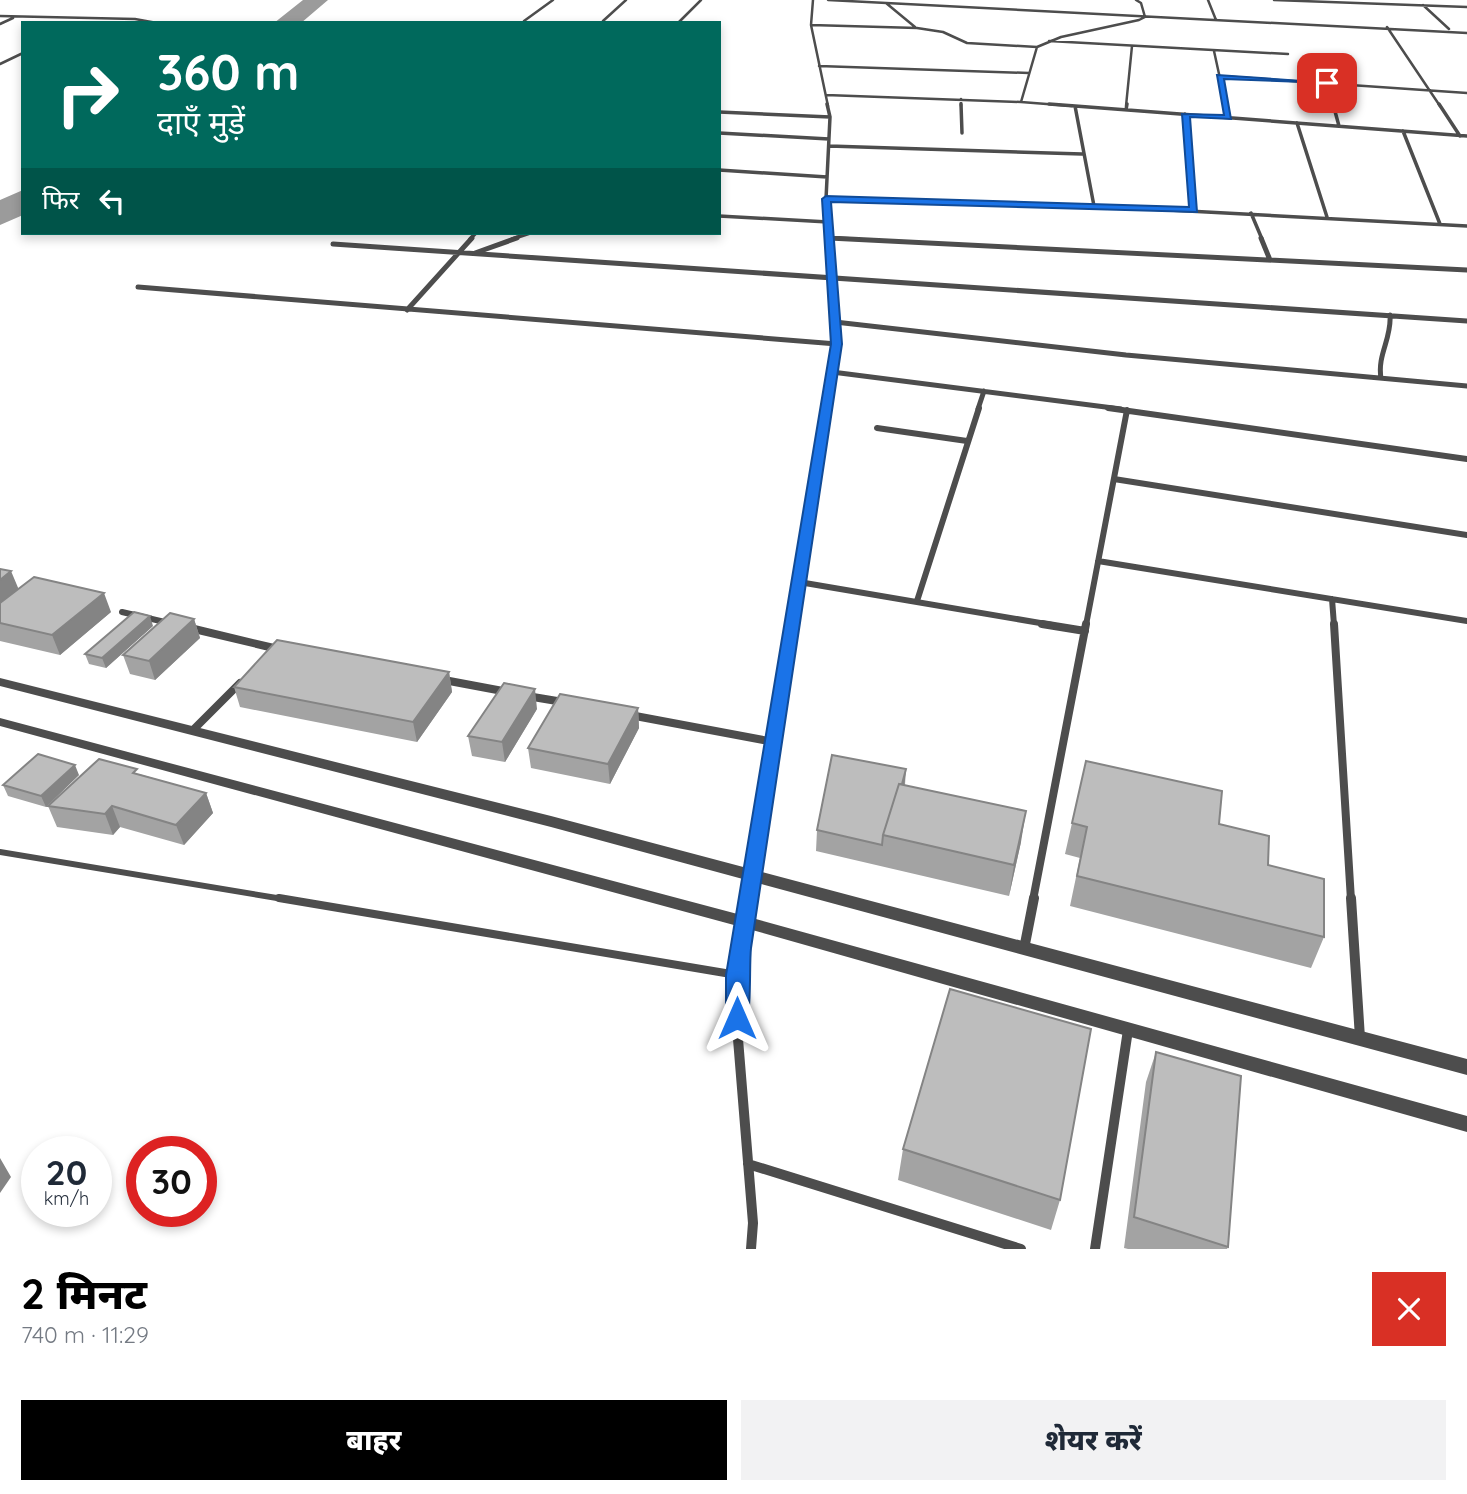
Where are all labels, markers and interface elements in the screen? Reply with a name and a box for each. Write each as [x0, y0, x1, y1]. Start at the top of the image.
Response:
text: 360 m [157, 41, 299, 102]
icon: right [42, 49, 133, 140]
pin [1297, 53, 1357, 113]
icon: arrive [1308, 64, 1346, 102]
text: दाएँ मुड़ें [157, 102, 245, 142]
icon: left [93, 182, 131, 220]
text: फिर [42, 183, 79, 216]
position arrow [700, 981, 774, 1055]
speed limit sign: 30 [126, 1136, 217, 1227]
text: 20 [46, 1150, 87, 1194]
text: km/h [44, 1187, 89, 1210]
text: 2 मिनट [21, 1267, 147, 1320]
button: close [1372, 1272, 1446, 1346]
text: 740 m · 11:29 [21, 1320, 149, 1349]
button: बाहर [21, 1400, 727, 1480]
button: शेयर करें [741, 1400, 1446, 1480]

